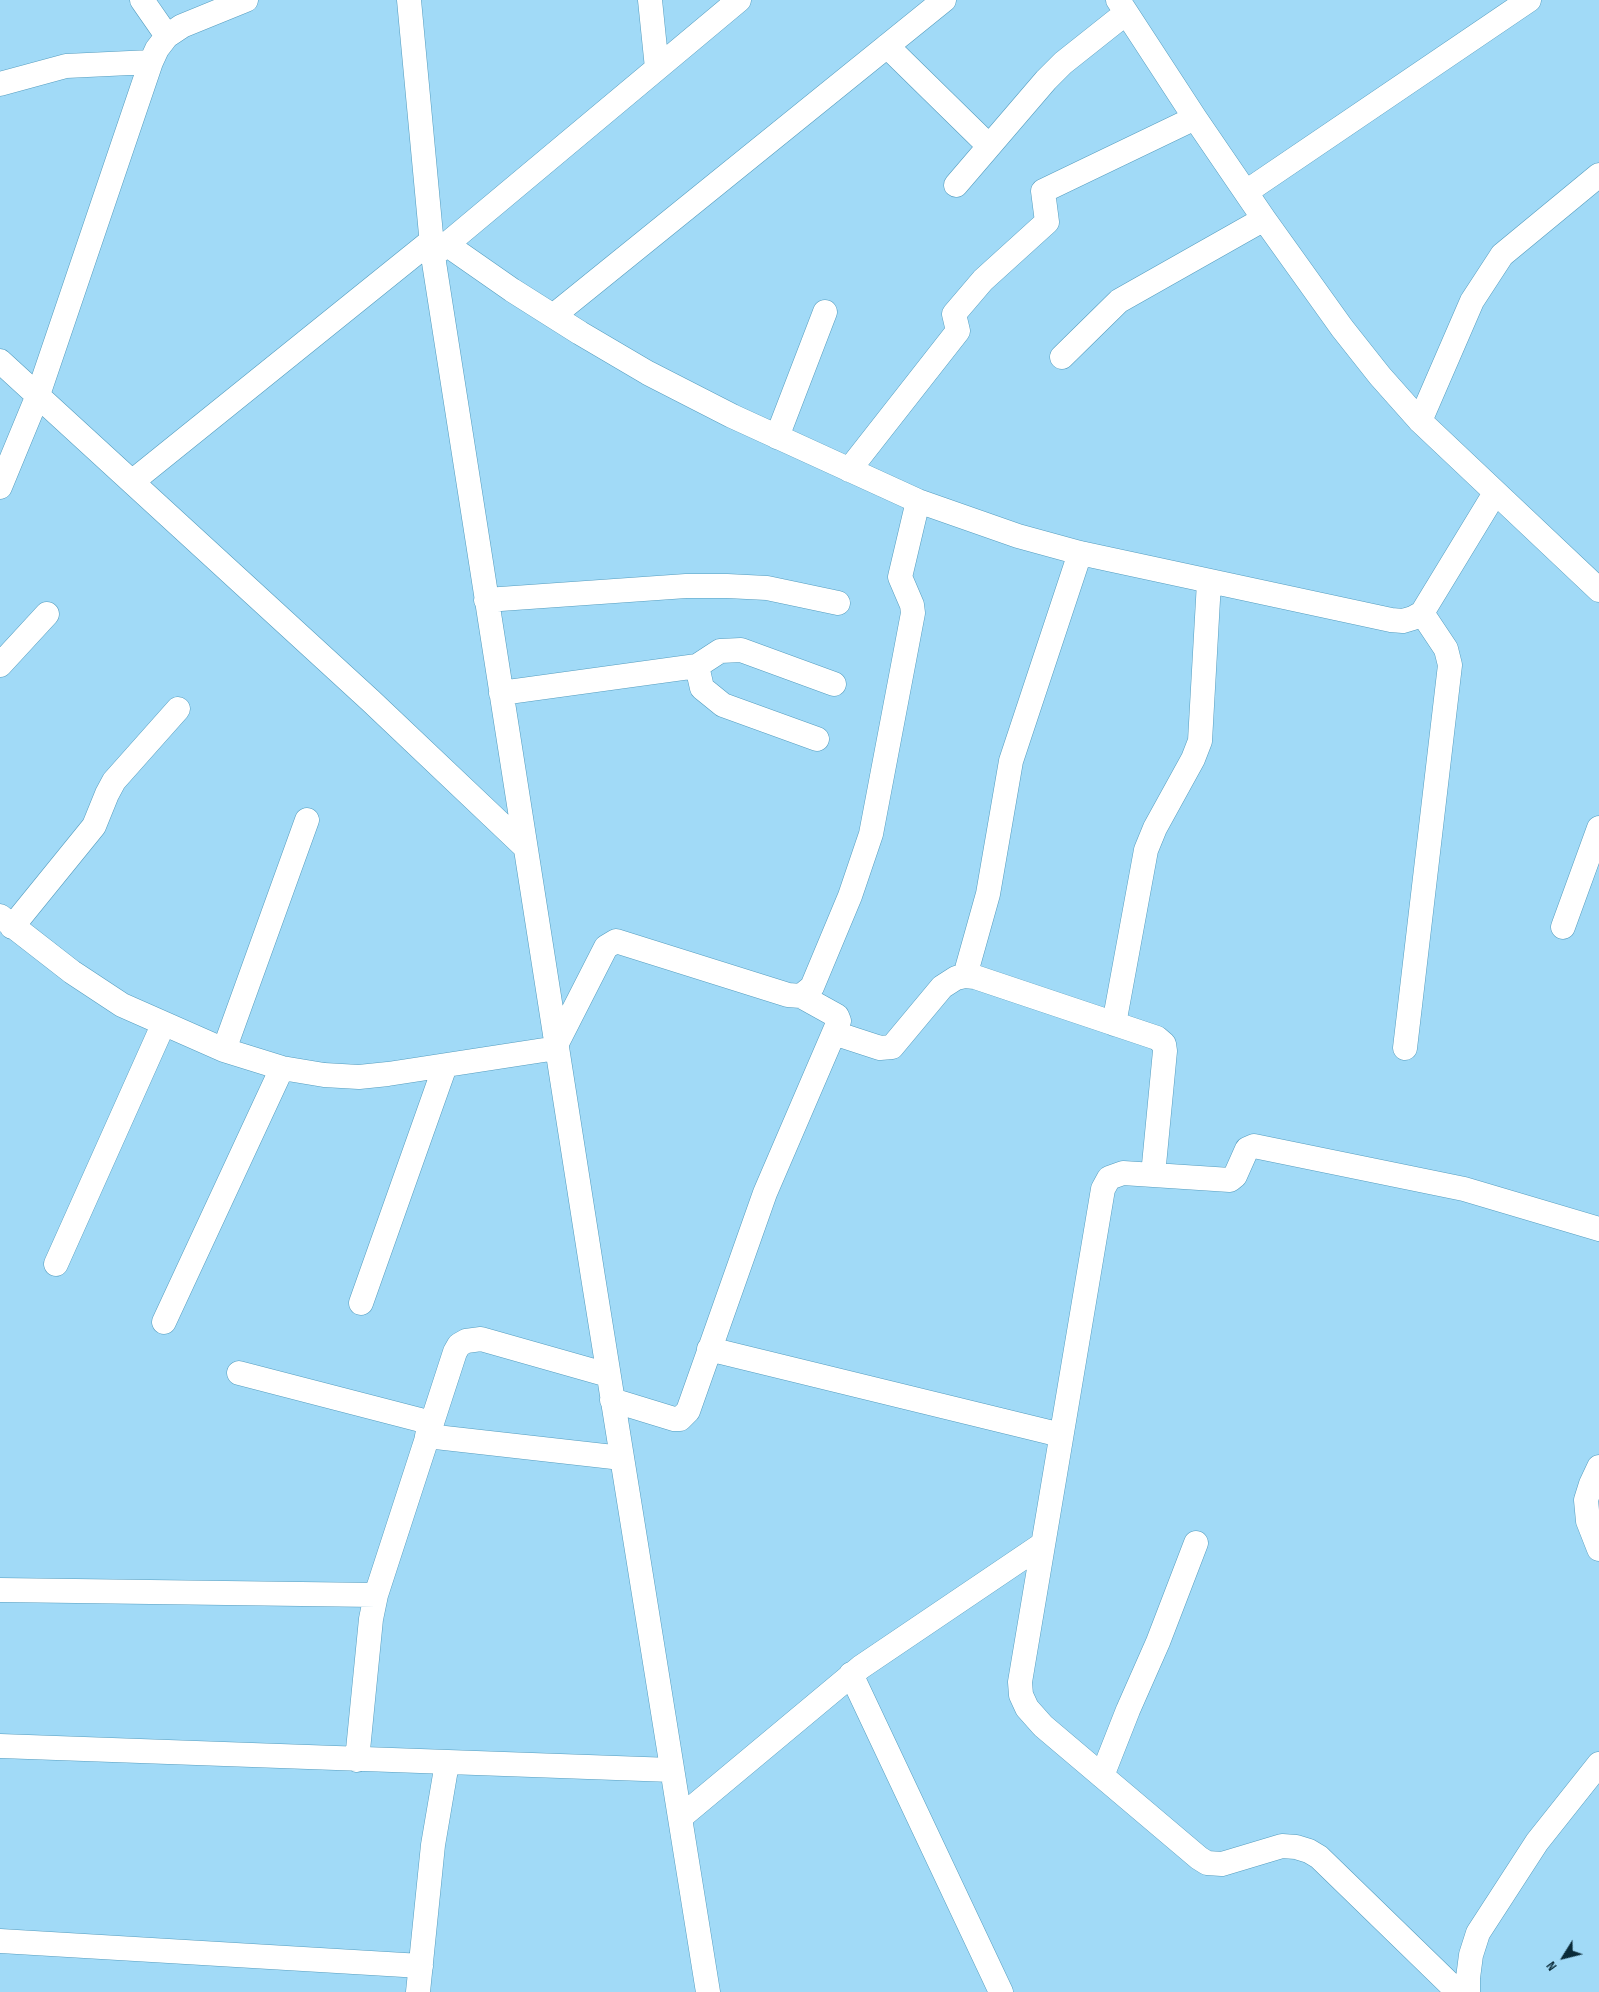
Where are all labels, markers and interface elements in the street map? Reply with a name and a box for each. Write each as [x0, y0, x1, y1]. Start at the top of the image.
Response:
north arrow [1539, 1932, 1589, 1982]
text: N [1542, 1958, 1561, 1974]

